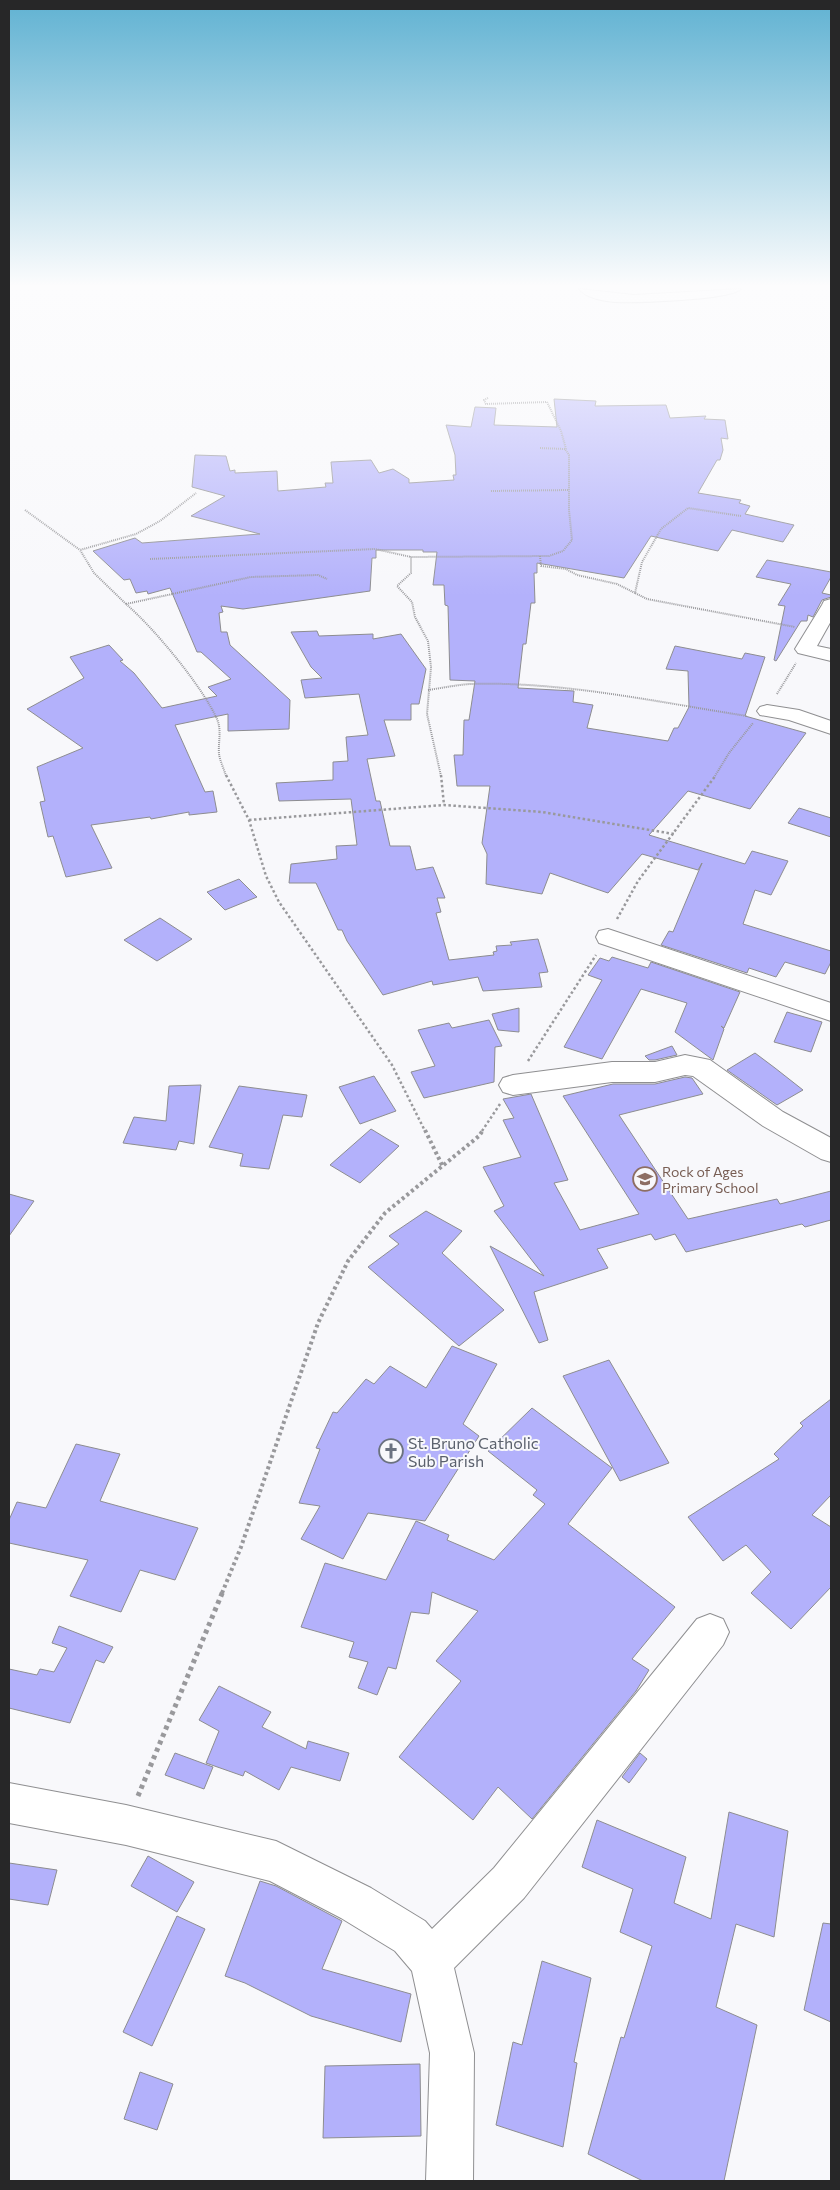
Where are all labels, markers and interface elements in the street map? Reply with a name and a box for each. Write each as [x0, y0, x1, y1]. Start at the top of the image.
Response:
place label: Rock of Ages Primary School [662, 1163, 758, 1196]
school or university icon: Rock of Ages Primary School [632, 1166, 658, 1192]
place label: St. Bruno Catholic Sub Parish [408, 1433, 539, 1470]
church icon: St. Bruno Catholic Sub Parish [378, 1438, 404, 1464]

